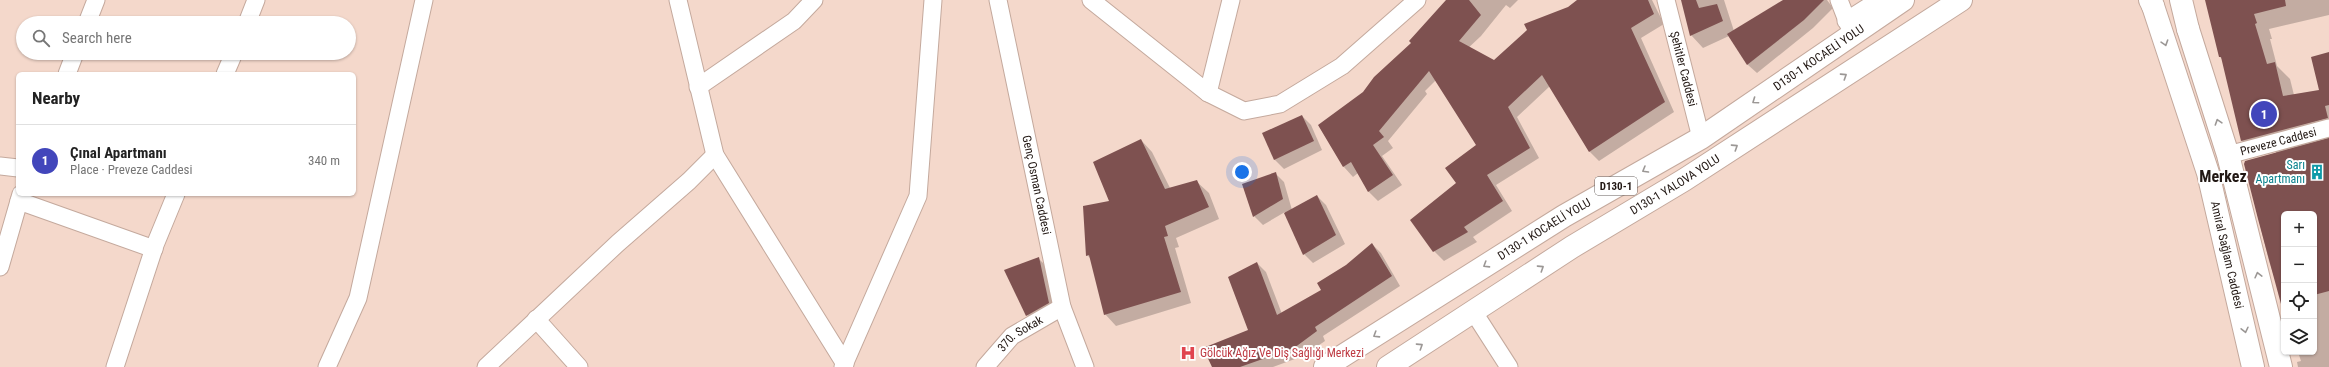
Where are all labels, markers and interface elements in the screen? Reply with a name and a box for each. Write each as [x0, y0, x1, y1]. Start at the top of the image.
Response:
search box [16, 16, 356, 60]
street label: D130-1 KOCAELİ YOLU [1771, 22, 1867, 93]
icon: search [30, 27, 52, 49]
text: Search here [62, 29, 132, 47]
street label: Şehitler Caddesi [1667, 30, 1700, 108]
one-way arrow [2160, 39, 2169, 46]
one-way arrow [1840, 74, 1847, 81]
text: Nearby [32, 88, 80, 108]
one-way arrow [1752, 96, 1759, 104]
pin: 1 [2251, 99, 2277, 129]
one-way arrow [2214, 119, 2223, 126]
street label: Preveze Caddesi [2239, 125, 2318, 158]
street label: Genç Osman Caddesi [1019, 134, 1054, 236]
text: Çınal Apartmanı [70, 144, 167, 162]
one-way arrow [1731, 144, 1738, 152]
street label: D130-1 YALOVA YOLU [1627, 151, 1723, 218]
text: 1 [42, 153, 48, 168]
text: 340 m [308, 153, 340, 168]
place label: Sarı Apartmanı [2255, 158, 2305, 186]
text: Place · Preveze Caddesi [70, 162, 192, 177]
your location [1232, 162, 1252, 182]
building icon: Sarı Apartmanı [2308, 163, 2326, 181]
one-way arrow [1642, 165, 1649, 172]
district label: Merkez [2199, 167, 2247, 186]
road number: D130-1 [1595, 177, 1637, 195]
street label: D130-1 KOCAELİ YOLU [1495, 195, 1593, 263]
street label: Amiral Sağlam Caddesi [2208, 200, 2246, 310]
map controls [2281, 211, 2317, 355]
button: + [2281, 211, 2317, 247]
button: − [2281, 247, 2317, 283]
one-way arrow [1483, 261, 1490, 268]
one-way arrow [1537, 265, 1544, 272]
one-way arrow [2255, 272, 2263, 278]
button: locate [2281, 283, 2317, 319]
street label: 370. Sokak [995, 312, 1046, 354]
button: layers [2281, 319, 2317, 355]
one-way arrow [2240, 327, 2248, 333]
one-way arrow [1373, 330, 1380, 338]
one-way arrow [1416, 343, 1423, 350]
hospital icon: Gölcük Ağız Ve Diş Sağlığı Merkezi [1179, 344, 1197, 362]
place label: Gölcük Ağız Ve Diş Sağlığı Merkezi [1200, 346, 1364, 360]

